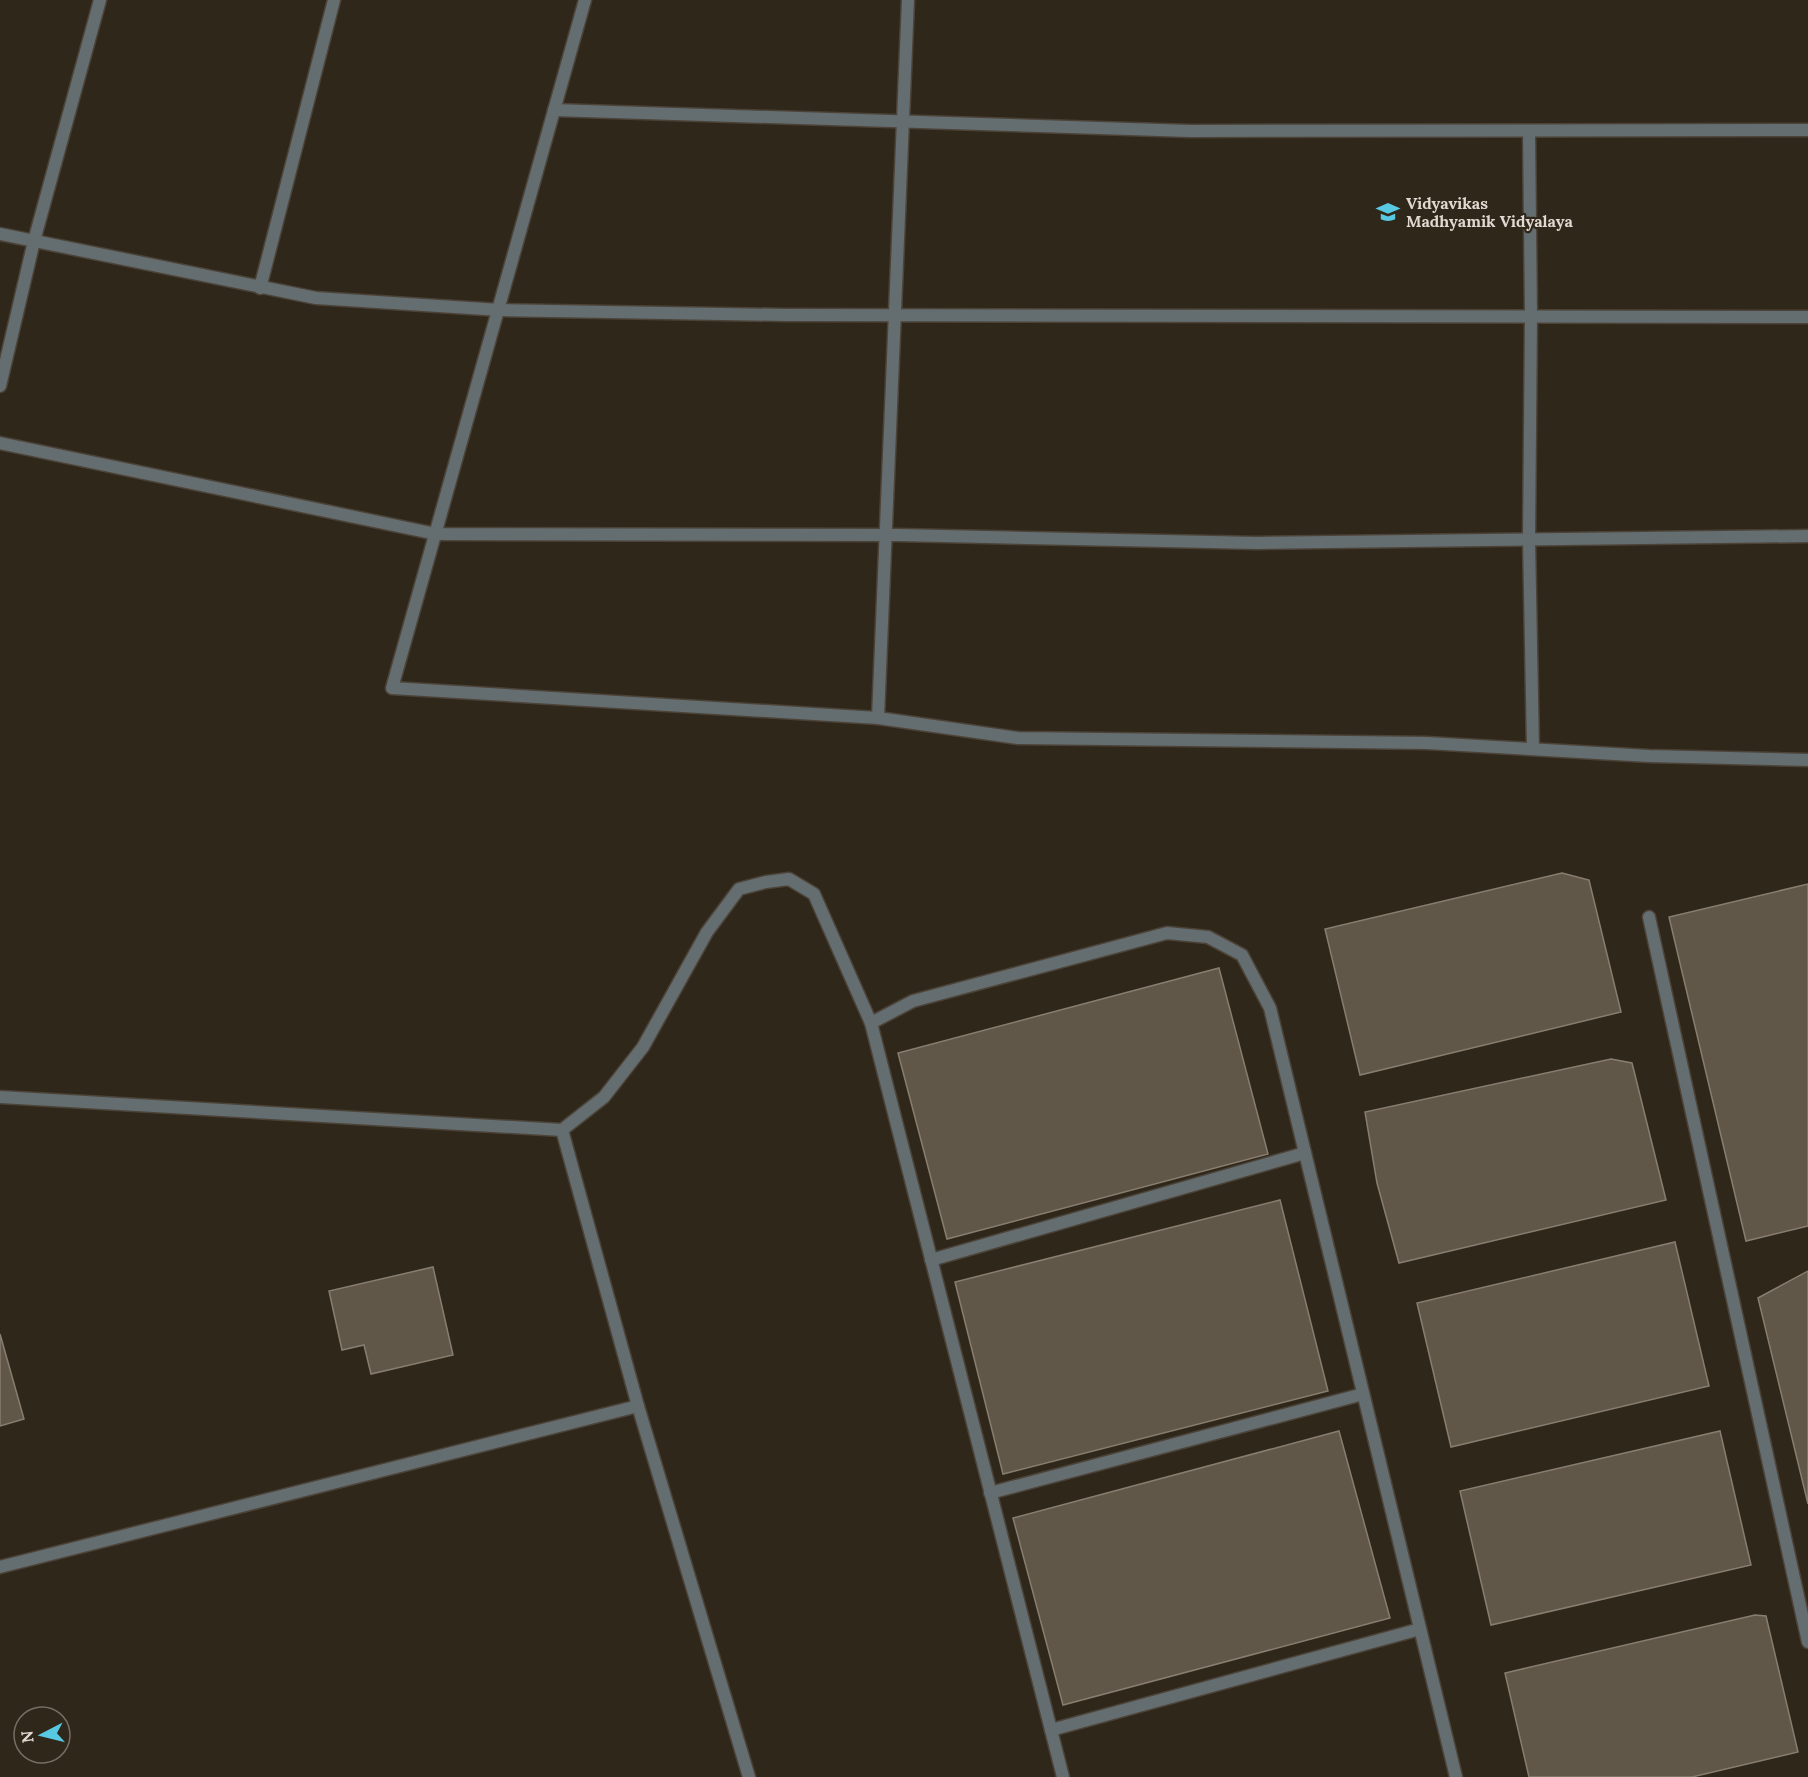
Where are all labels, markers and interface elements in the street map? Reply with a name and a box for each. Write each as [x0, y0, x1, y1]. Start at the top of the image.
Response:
place label: Vidyavikas Madhyamik Vidyalaya [1406, 193, 1573, 231]
school or university icon: Vidyavikas Madhyamik Vidyalaya [1375, 199, 1401, 225]
north arrow [12, 1705, 72, 1765]
text: N [16, 1729, 38, 1744]

